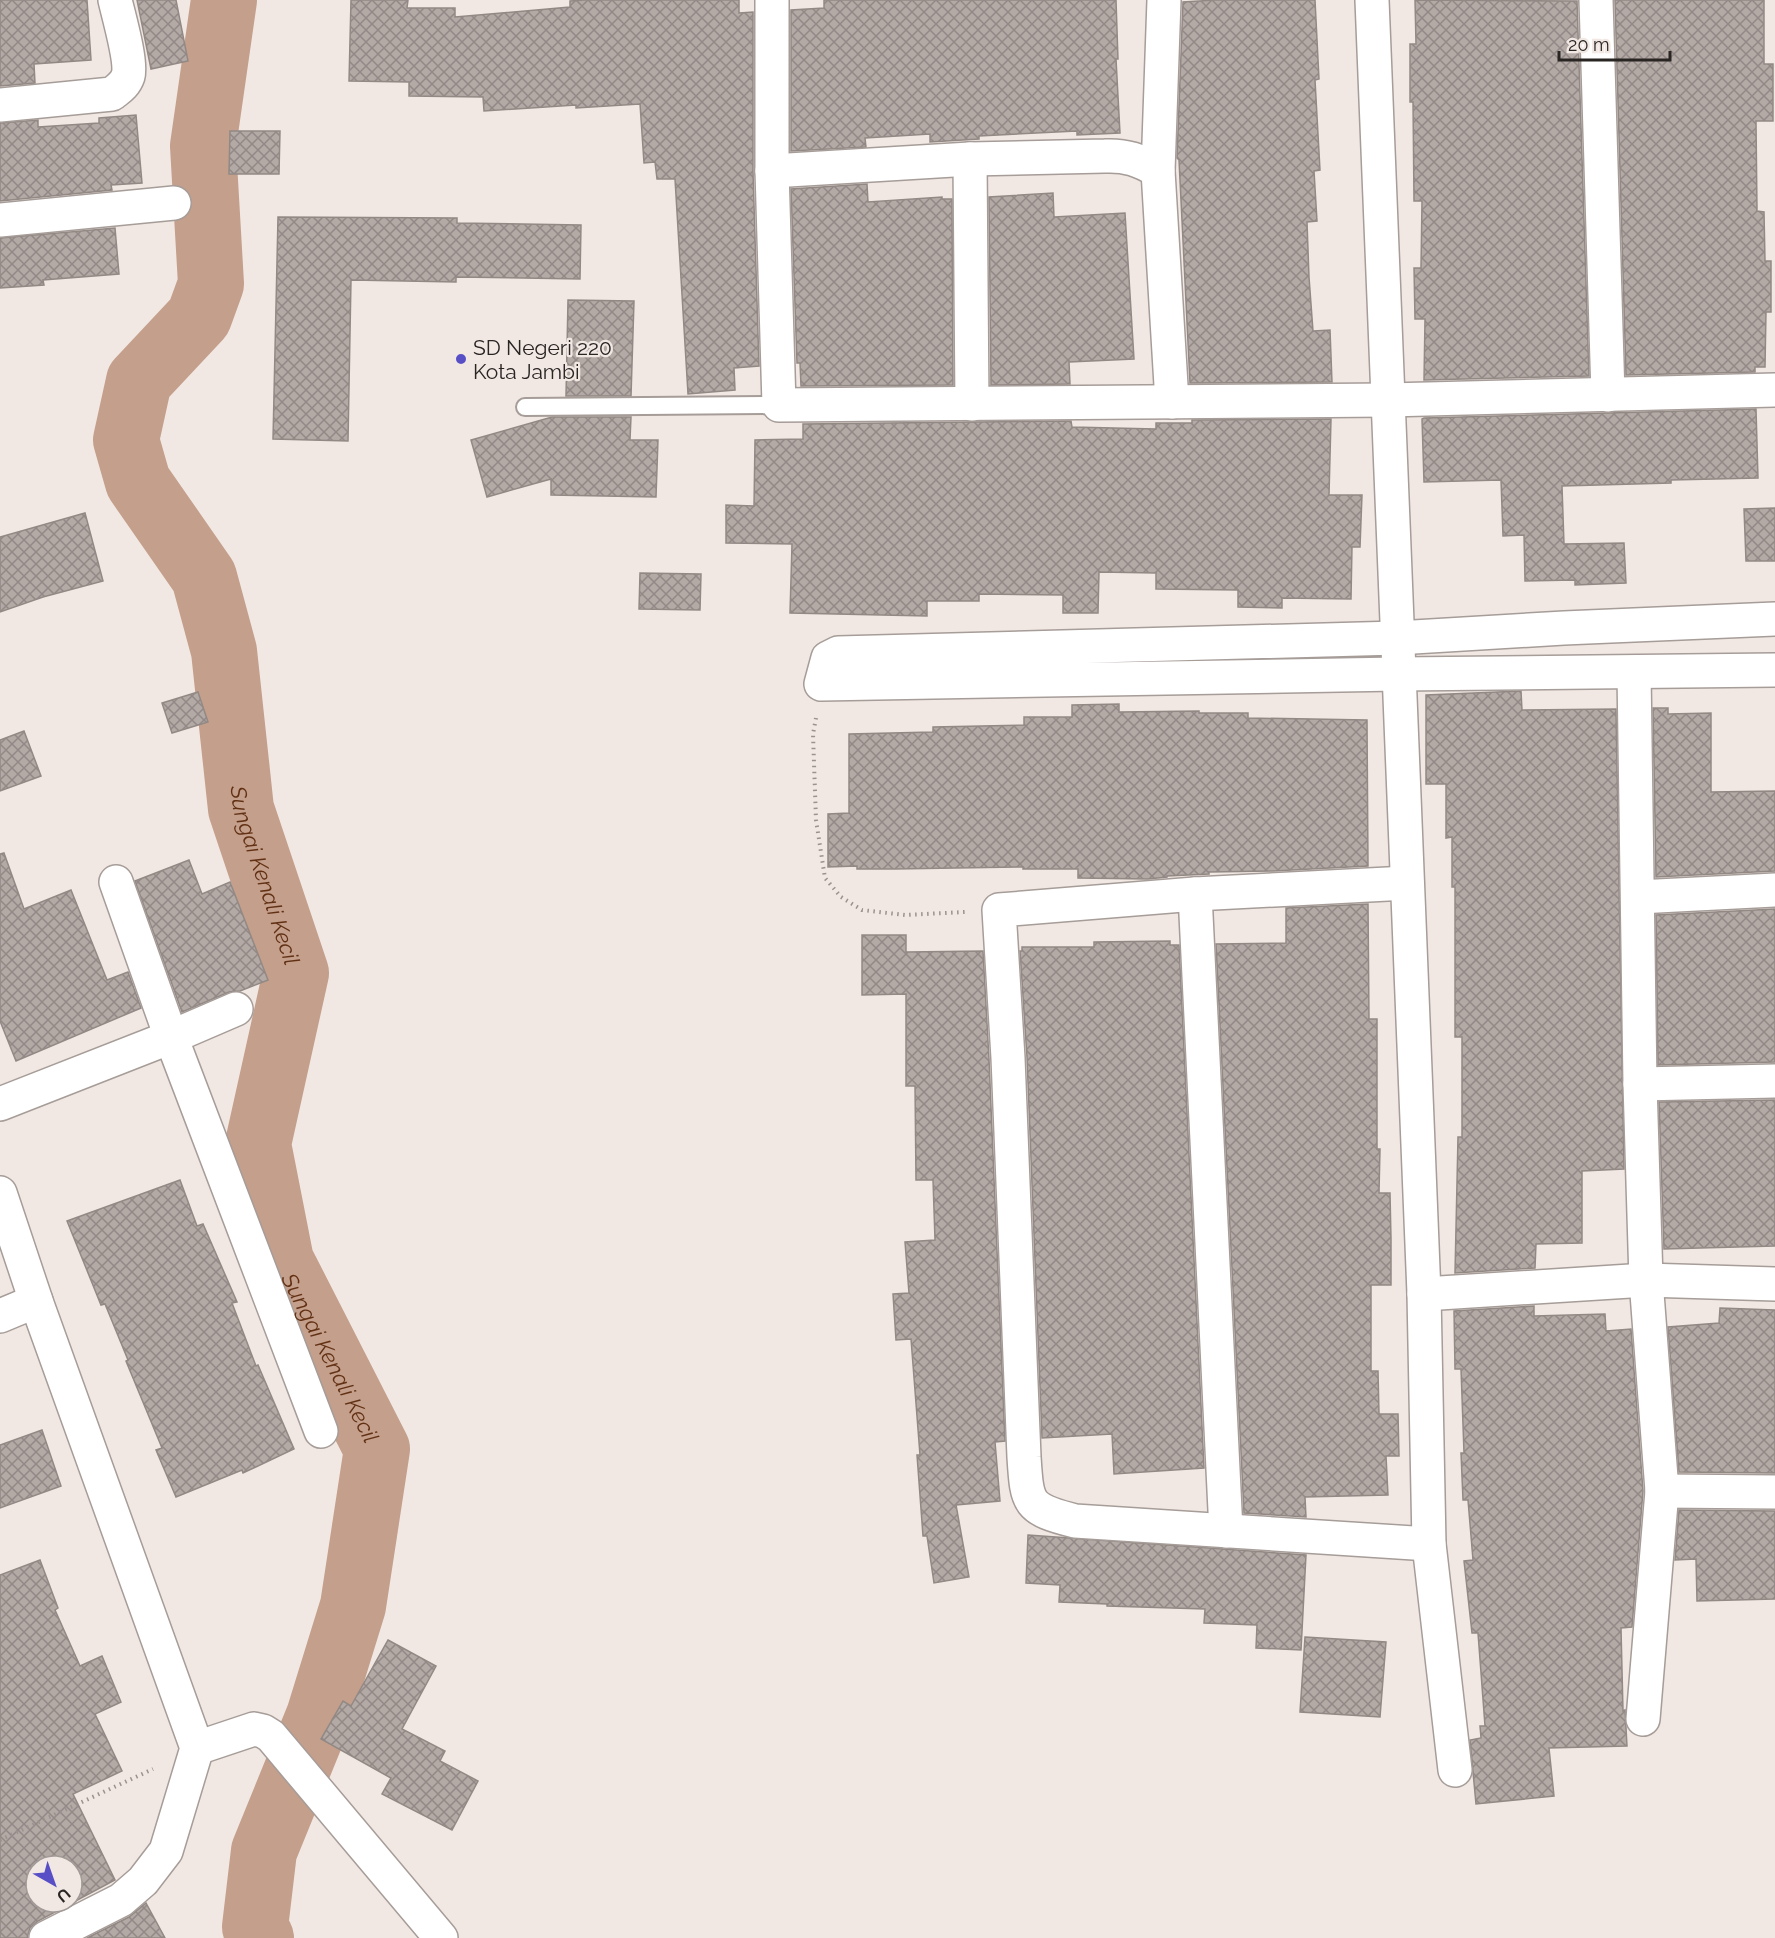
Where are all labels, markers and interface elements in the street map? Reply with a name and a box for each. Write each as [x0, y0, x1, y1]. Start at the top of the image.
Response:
scale bar [1559, 24, 1670, 62]
text: 20 m [1568, 34, 1610, 55]
place label: SD Negeri 220 Kota Jambi [473, 335, 612, 384]
marker: SD Negeri 220 Kota Jambi [454, 352, 468, 366]
water label: Sungai Kenali Kecil [225, 783, 305, 968]
water label: Sungai Kenali Kecil [276, 1268, 385, 1447]
north arrow [24, 1854, 84, 1914]
text: U [53, 1884, 74, 1906]

